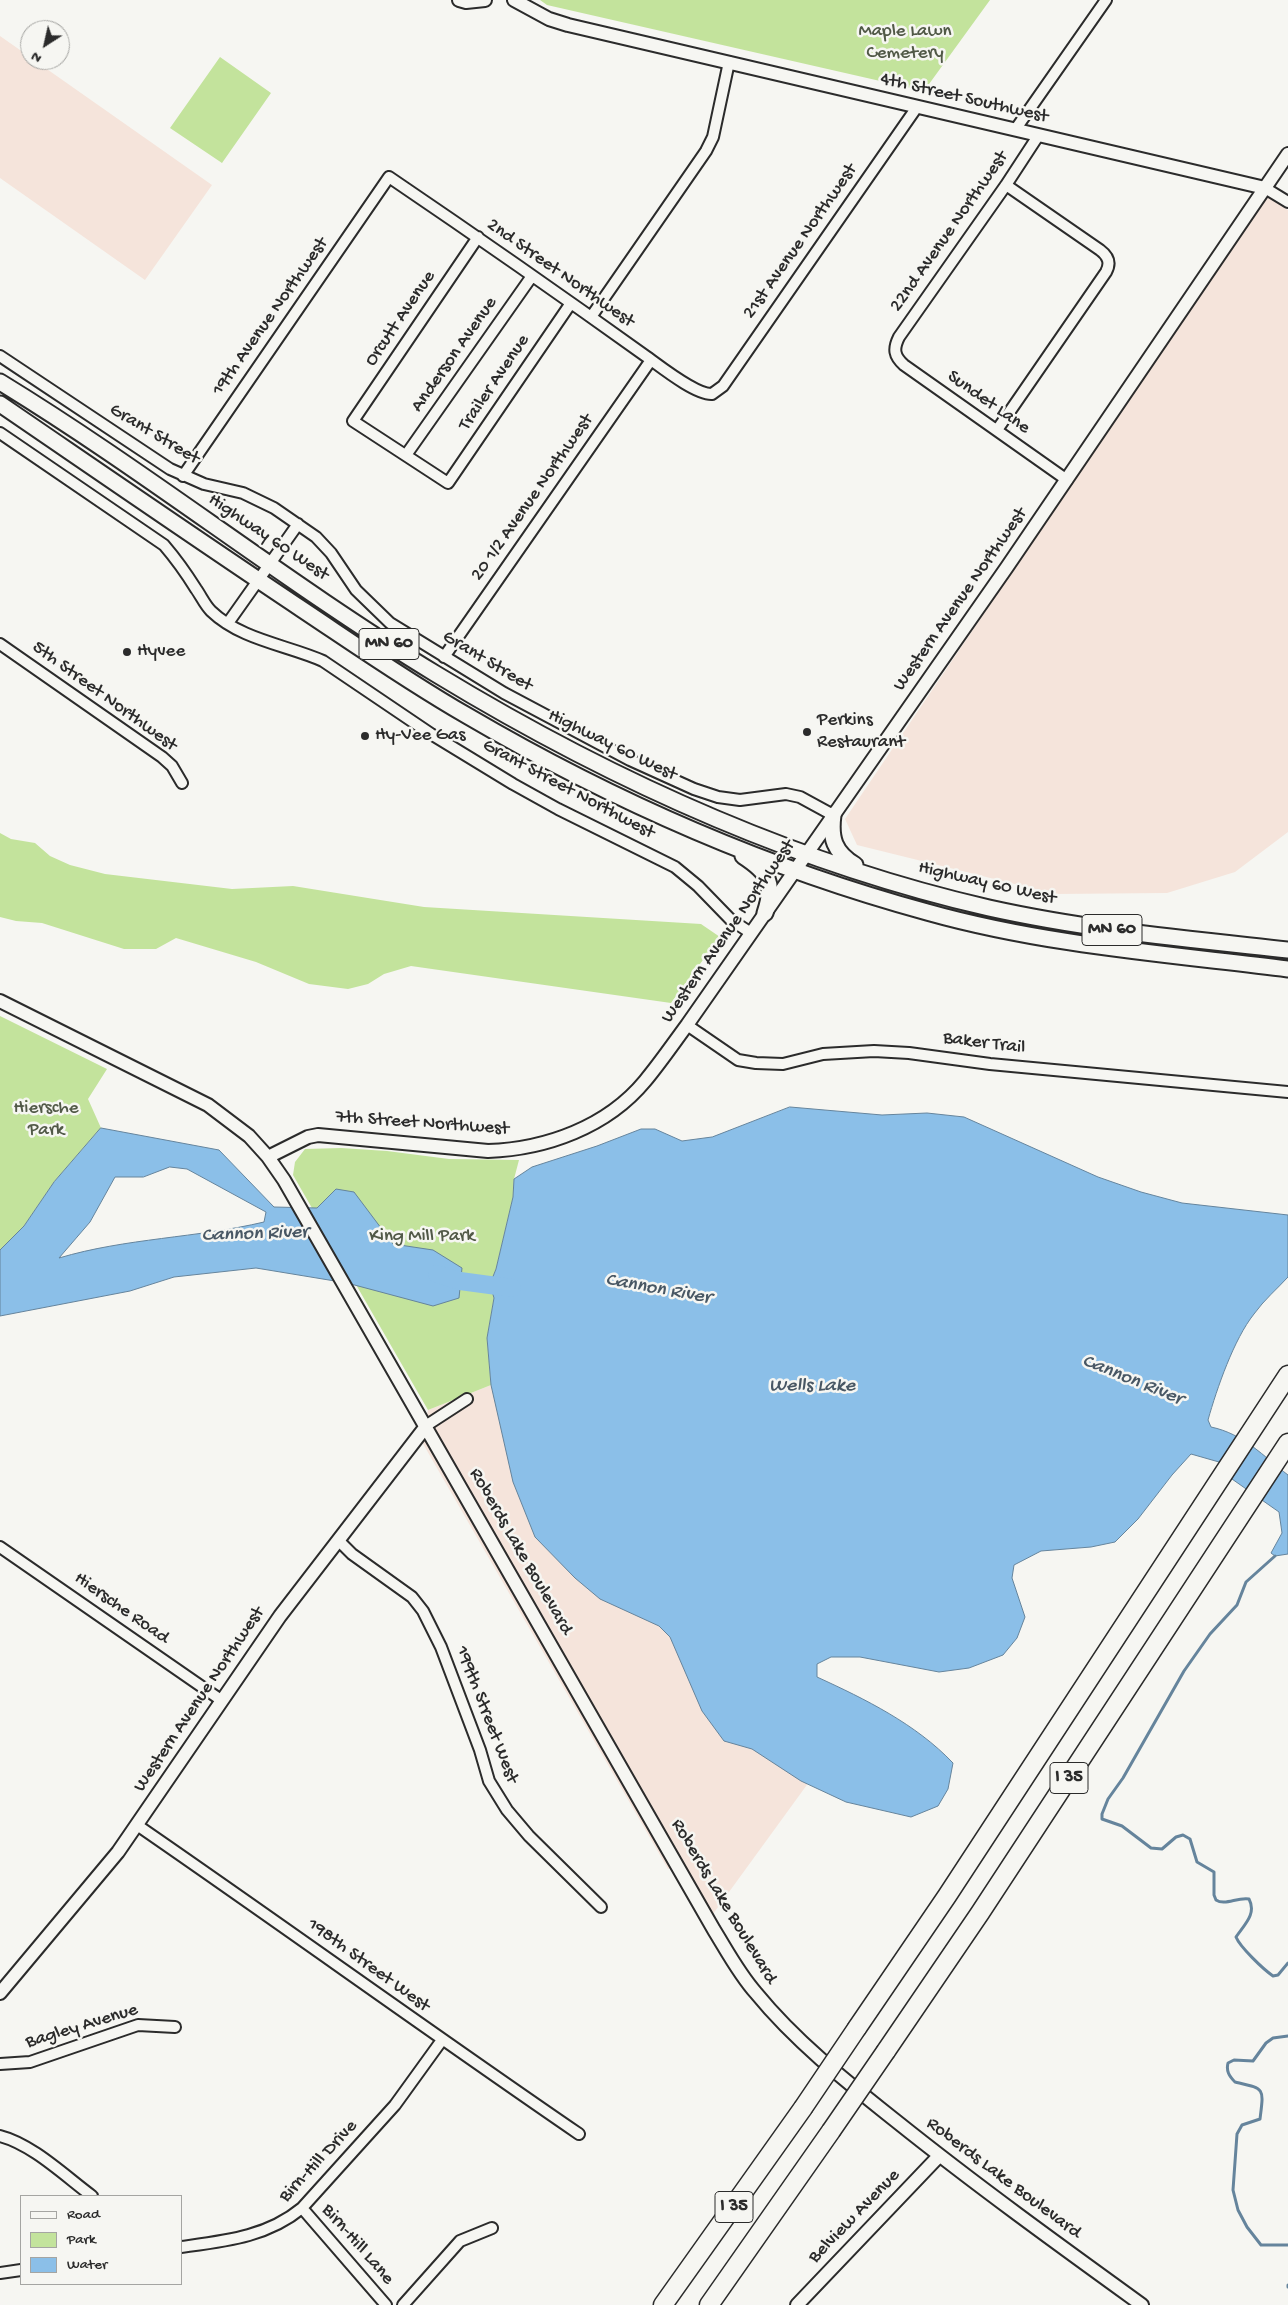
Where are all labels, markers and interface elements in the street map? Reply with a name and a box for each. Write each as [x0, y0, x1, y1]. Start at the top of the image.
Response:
north arrow [20, 20, 70, 70]
park label: Maple Lawn Cemetery [859, 21, 951, 65]
text: N [28, 47, 45, 66]
street label: 4th Street Southwest [878, 69, 1050, 129]
street label: 22nd Avenue Northwest [886, 147, 1014, 317]
street label: 21st Avenue Northwest [739, 160, 863, 324]
street label: 2nd Street Northwest [482, 214, 638, 334]
street label: 19th Avenue Northwest [208, 234, 334, 400]
street label: Orcutt Avenue [361, 267, 441, 371]
street label: Anderson Avenue [407, 293, 503, 417]
street label: Trailer Avenue [454, 331, 536, 435]
street label: Sundet Lane [942, 366, 1034, 440]
street label: Grant Street [105, 399, 203, 471]
street label: 20 1/2 Avenue Northwest [467, 410, 599, 586]
street label: Highway 60 West [203, 489, 333, 587]
street label: Western Avenue Northwest [889, 504, 1033, 696]
street label: Grant Street [438, 626, 536, 698]
road number: MN 60 [359, 629, 419, 660]
street label: 5th Street Northwest [27, 637, 181, 757]
place label: Hyvee [137, 641, 185, 663]
marker: Hyvee [121, 646, 133, 658]
street label: Highway 60 West [544, 705, 680, 787]
place label: Perkins Restaurant [817, 710, 905, 754]
place label: Hy-Vee Gas [375, 725, 465, 747]
marker: Perkins Restaurant [801, 726, 813, 738]
marker: Hy-Vee Gas [359, 730, 371, 742]
street label: Grant Street Northwest [478, 735, 658, 845]
street label: Western Avenue Northwest [657, 836, 801, 1028]
street label: Highway 60 West [916, 857, 1058, 911]
road number: MN 60 [1082, 914, 1142, 946]
street label: Baker Trail [942, 1028, 1026, 1060]
park label: Hiersche Park [14, 1098, 78, 1142]
street label: 7th Street Northwest [335, 1107, 509, 1141]
water label: Cannon River [201, 1221, 309, 1249]
park label: King Mill Park [369, 1226, 475, 1248]
water label: Cannon River [603, 1269, 713, 1311]
water label: Cannon River [1078, 1350, 1186, 1412]
water label: Wells Lake [769, 1375, 855, 1399]
street label: Roberds Lake Boulevard [463, 1465, 577, 1639]
street label: Hiersche Road [69, 1568, 173, 1650]
street label: Western Avenue Northwest [129, 1603, 271, 1797]
street label: 199th Street West [449, 1643, 523, 1787]
road number: I 35 [1050, 1762, 1088, 1794]
street label: Roberds Lake Boulevard [665, 1815, 781, 1989]
street label: 198th Street West [302, 1914, 434, 2018]
street label: Bagley Avenue [23, 1999, 141, 2055]
street label: Roberds Lake Boulevard [921, 2113, 1085, 2245]
street label: Birn-Hill Drive [275, 2116, 363, 2208]
street label: Belview Avenue [804, 2165, 906, 2269]
road number: I 35 [715, 2192, 753, 2222]
legend [20, 2195, 182, 2285]
street label: Birn-Hill Lane [316, 2200, 398, 2290]
text: Road [67, 2206, 100, 2224]
text: Park [67, 2231, 96, 2249]
text: Water [67, 2256, 107, 2274]

